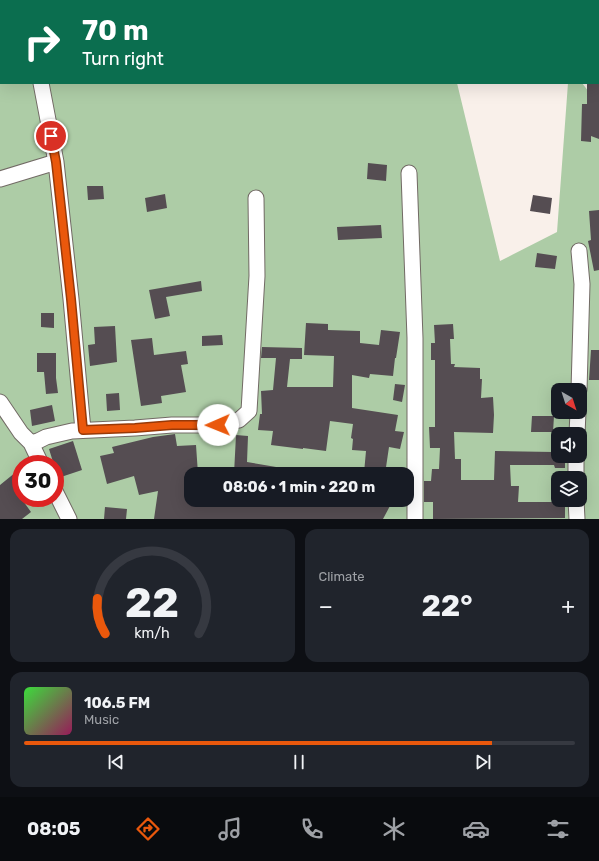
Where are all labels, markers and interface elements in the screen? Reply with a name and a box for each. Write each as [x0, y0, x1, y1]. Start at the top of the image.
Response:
text: 70 m [82, 14, 149, 47]
icon: right [16, 16, 68, 68]
text: Turn right [82, 48, 164, 70]
pin [34, 119, 68, 153]
icon: arrive [40, 125, 62, 147]
north arrow [551, 383, 587, 419]
map controls [551, 383, 587, 507]
position arrow [197, 404, 239, 446]
button: sound [551, 427, 587, 463]
speed limit sign: 30 [12, 455, 64, 507]
button: layers [551, 471, 587, 507]
text: 08:06 · 1 min · 220 m [223, 478, 375, 496]
text: Climate [319, 569, 365, 584]
text: 22 [125, 577, 179, 626]
text: 22° [421, 588, 473, 624]
text: − [319, 593, 333, 620]
text: + [561, 593, 575, 620]
text: km/h [134, 624, 170, 641]
text: 106.5 FM [84, 694, 150, 712]
text: Music [84, 712, 119, 727]
icon: previous [105, 751, 127, 773]
icon: pause [288, 751, 310, 773]
icon: next [472, 751, 494, 773]
icon: directions [134, 815, 162, 843]
icon: music [216, 815, 244, 843]
icon: phone [298, 815, 326, 843]
icon: climate [380, 815, 408, 843]
icon: car [462, 815, 490, 843]
icon: filters [544, 815, 572, 843]
text: 08:05 [27, 818, 81, 840]

